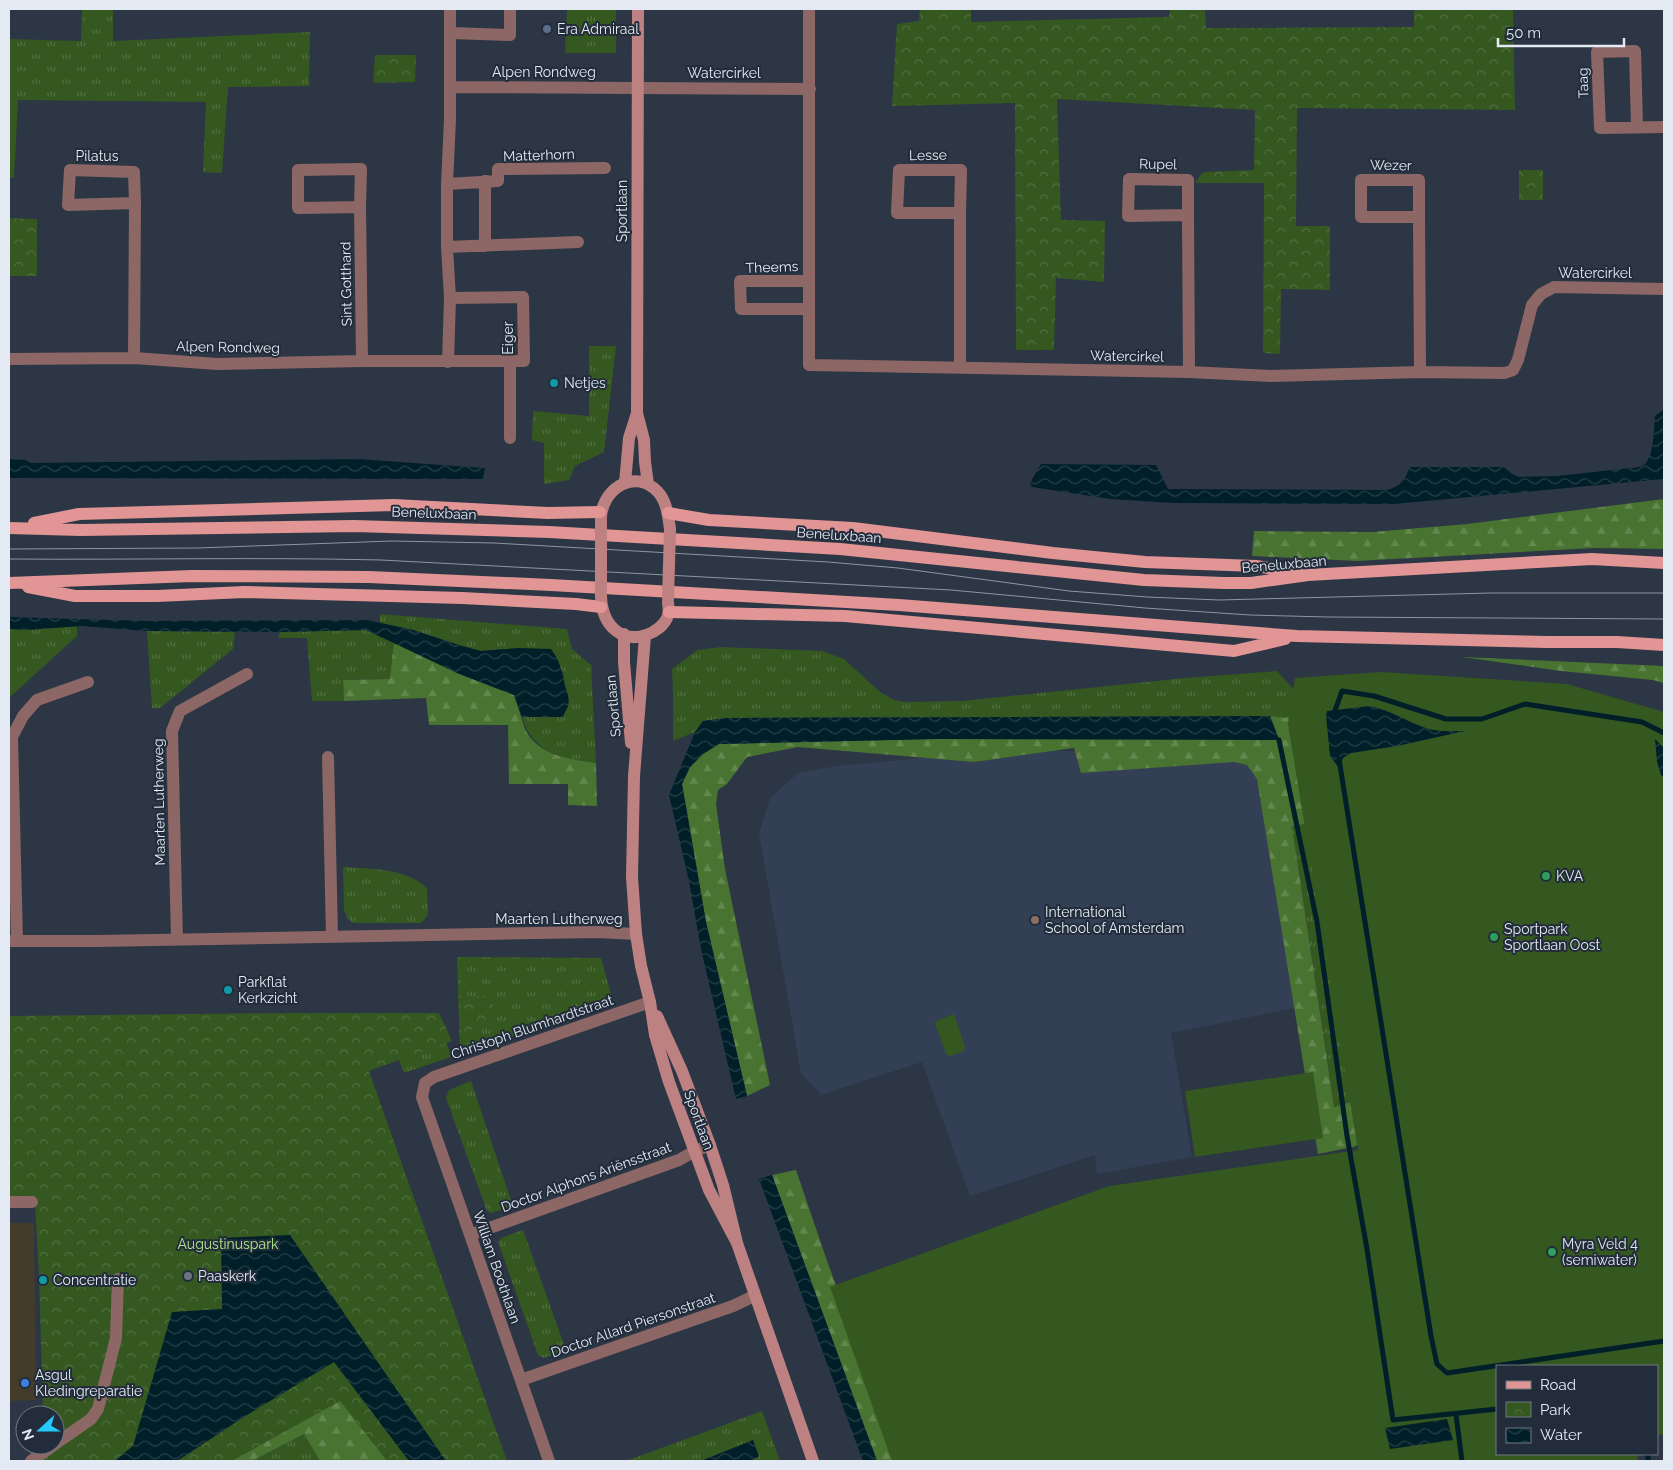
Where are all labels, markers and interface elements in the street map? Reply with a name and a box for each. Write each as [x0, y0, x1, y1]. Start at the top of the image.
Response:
scale bar [1498, 15, 1624, 47]
place label: Era Admiraal [557, 21, 639, 37]
marker: Era Admiraal [541, 23, 553, 35]
text: 50 m [1506, 24, 1541, 42]
street label: Alpen Rondweg [492, 64, 596, 80]
street label: Watercirkel [687, 65, 761, 81]
street label: Taag [1574, 67, 1592, 99]
street label: Matterhorn [503, 146, 575, 164]
street label: Lesse [909, 147, 947, 163]
street label: Pilatus [76, 148, 119, 164]
street label: Rupel [1139, 156, 1177, 172]
street label: Wezer [1370, 157, 1412, 173]
street label: Sportlaan [614, 180, 630, 242]
street label: Sint Gotthard [337, 241, 355, 327]
street label: Theems [745, 258, 799, 276]
street label: Watercirkel [1558, 265, 1632, 281]
street label: Eiger [500, 321, 516, 355]
street label: Alpen Rondweg [176, 338, 280, 356]
street label: Watercirkel [1090, 347, 1164, 365]
place label: Netjes [564, 375, 606, 391]
marker: Netjes [548, 377, 560, 389]
street label: Beneluxbaan [391, 504, 477, 522]
street label: Beneluxbaan [796, 524, 882, 546]
street label: Beneluxbaan [1241, 552, 1327, 576]
street label: Sportlaan [602, 674, 624, 738]
street label: Maarten Lutherweg [150, 738, 168, 866]
place label: KVA [1556, 868, 1584, 884]
marker: KVA [1540, 870, 1552, 882]
place label: International School of Amsterdam [1045, 904, 1184, 936]
street label: Maarten Lutherweg [495, 911, 623, 927]
marker: International School of Amsterdam [1029, 914, 1041, 926]
place label: Sportpark Sportlaan Oost [1504, 921, 1600, 953]
marker: Sportpark Sportlaan Oost [1488, 931, 1500, 943]
place label: Parkflat Kerkzicht [238, 974, 298, 1006]
marker: Parkflat Kerkzicht [222, 984, 234, 996]
street label: Christoph Blumhardtstraat [449, 992, 615, 1062]
street label: Sportlaan [681, 1088, 717, 1152]
street label: Doctor Alphons Ariënsstraat [499, 1139, 674, 1215]
street label: William Boothlaan [470, 1208, 524, 1326]
park label: Augustinuspark [178, 1236, 279, 1252]
place label: Myra Veld 4 (semiwater) [1562, 1236, 1638, 1268]
marker: Myra Veld 4 (semiwater) [1546, 1246, 1558, 1258]
place label: Paaskerk [198, 1268, 257, 1284]
marker: Paaskerk [182, 1270, 194, 1282]
place label: Concentratie [53, 1272, 136, 1288]
marker: Concentratie [37, 1274, 49, 1286]
street label: Doctor Allard Piersonstraat [549, 1289, 718, 1361]
legend [1496, 1365, 1658, 1455]
place label: Asgul Kledingreparatie [35, 1367, 142, 1399]
text: Road [1540, 1376, 1576, 1394]
marker: Asgul Kledingreparatie [19, 1377, 31, 1389]
text: Park [1540, 1401, 1571, 1419]
north arrow [15, 1405, 65, 1455]
text: Water [1540, 1426, 1583, 1444]
text: N [18, 1427, 37, 1443]

